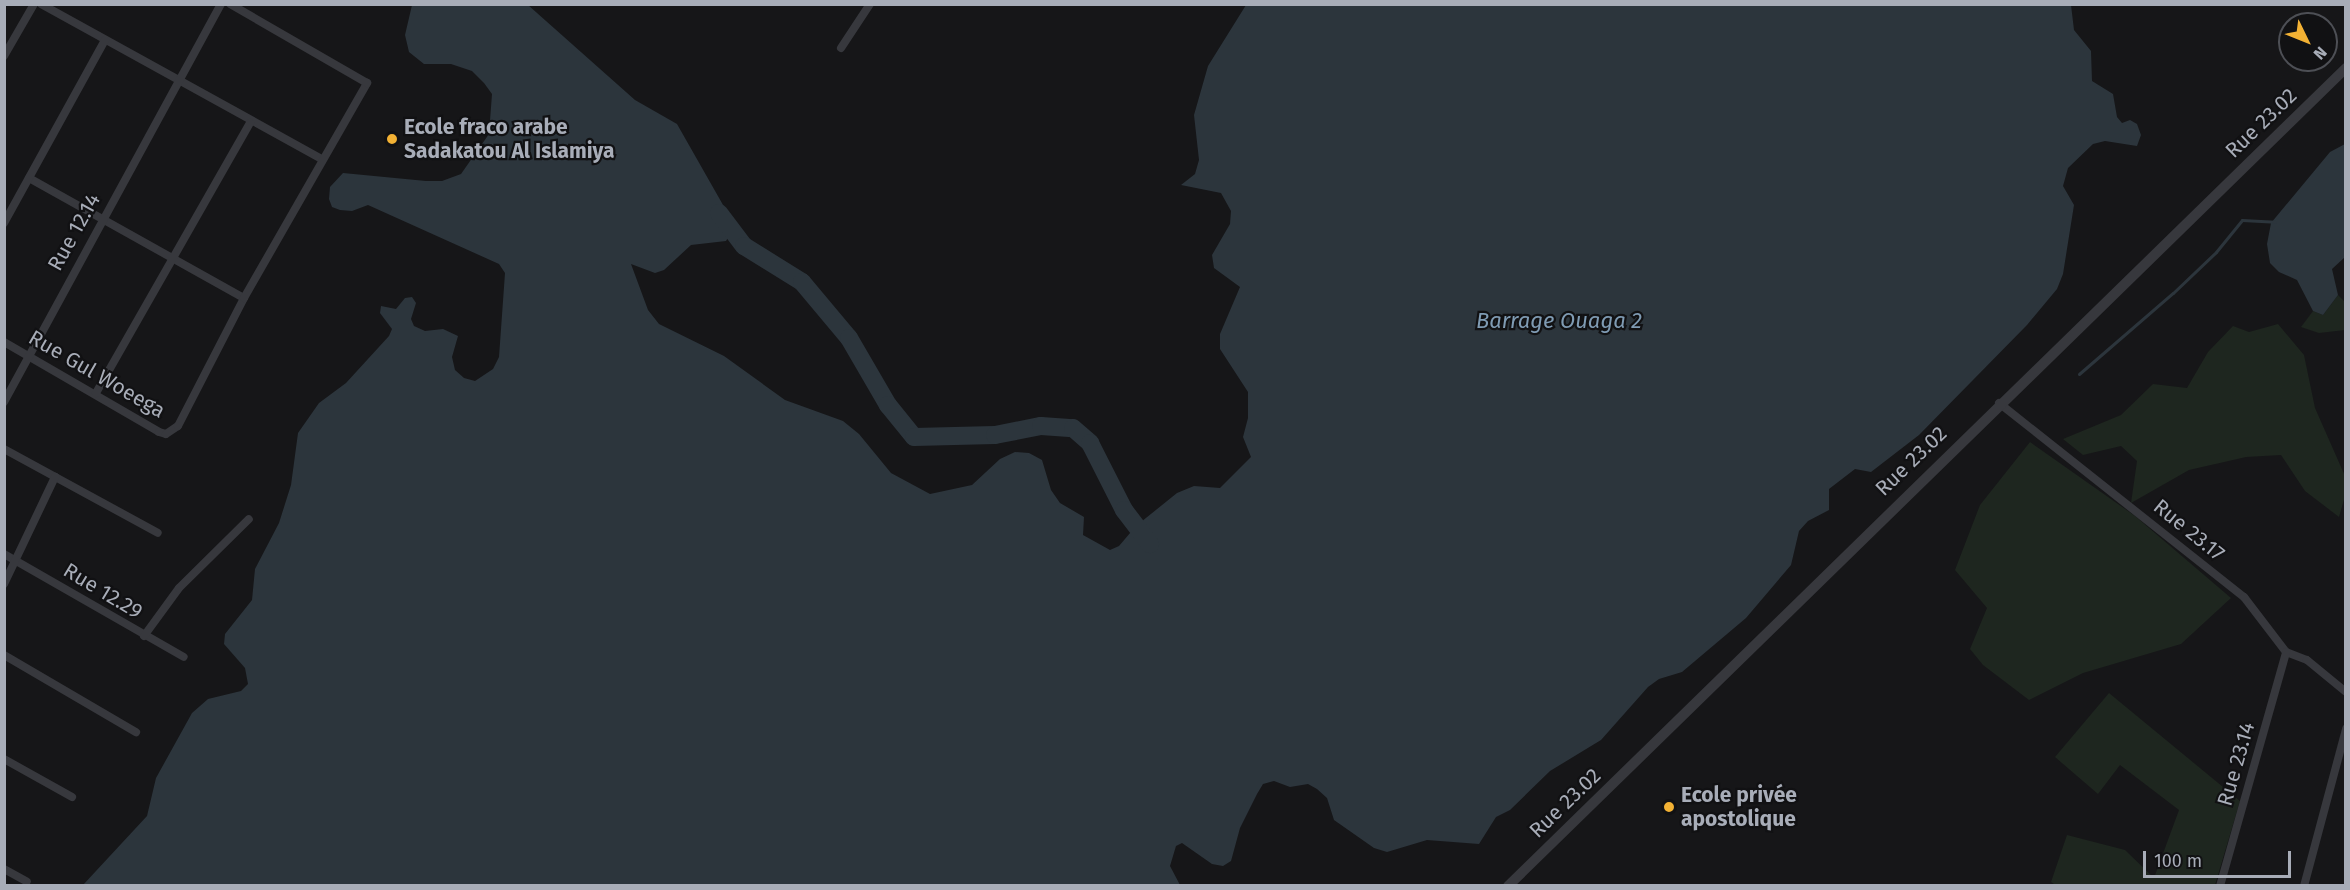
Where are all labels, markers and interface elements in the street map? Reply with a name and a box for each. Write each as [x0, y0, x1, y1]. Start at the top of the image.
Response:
north arrow [2278, 12, 2338, 72]
text: N [2310, 43, 2331, 64]
street label: Rue 23.02 [2220, 83, 2302, 163]
place label: Ecole fraco arabe Sadakatou Al Islamiya [404, 114, 615, 164]
marker: Ecole fraco arabe Sadakatou Al Islamiya [385, 132, 399, 146]
street label: Rue 12.14 [42, 189, 106, 275]
water label: Barrage Ouaga 2 [1476, 308, 1642, 334]
street label: Rue Gul Woeega [24, 325, 170, 423]
street label: Rue 23.02 [1870, 421, 1952, 501]
street label: Rue 23.17 [2148, 494, 2230, 566]
street label: Rue 12.29 [59, 558, 147, 624]
street label: Rue 23.14 [2212, 719, 2260, 809]
street label: Rue 23.02 [1524, 763, 1606, 843]
place label: Ecole privée apostolique [1681, 782, 1797, 832]
marker: Ecole privée apostolique [1662, 800, 1676, 814]
scale bar [2146, 839, 2294, 877]
text: 100 m [2154, 850, 2202, 872]

